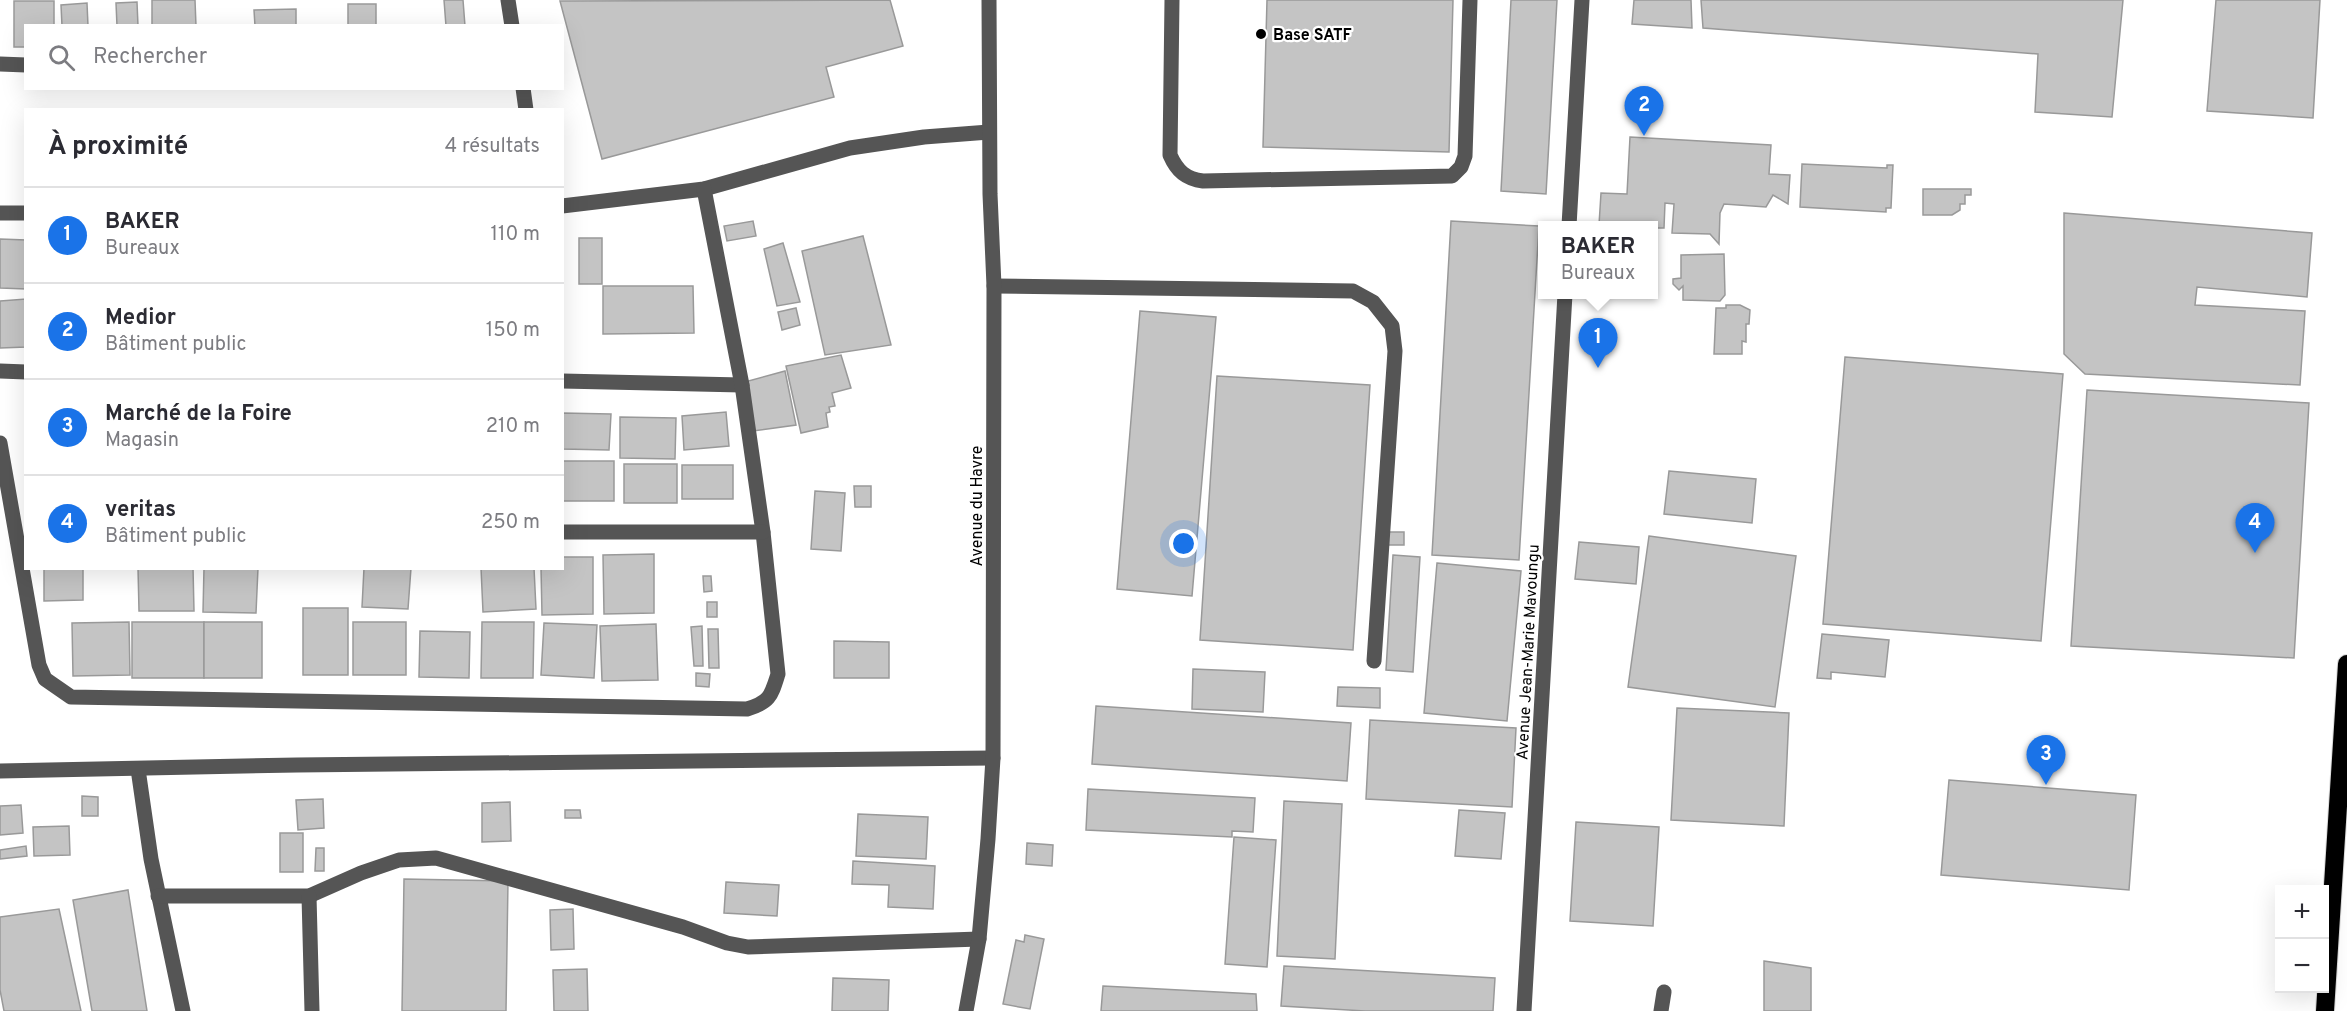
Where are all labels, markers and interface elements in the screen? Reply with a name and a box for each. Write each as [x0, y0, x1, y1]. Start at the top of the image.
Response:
search box [24, 24, 564, 90]
place label: Base SATF [1273, 26, 1352, 46]
marker: Base SATF [1254, 27, 1268, 41]
icon: search [45, 41, 78, 74]
text: Rechercher [93, 44, 207, 71]
pin: 2 [1624, 86, 1664, 136]
text: À proximité [48, 131, 188, 164]
text: 4 résultats [445, 134, 540, 160]
text: BAKER [105, 209, 180, 236]
popup [1538, 221, 1658, 299]
text: 1 [64, 222, 72, 248]
text: 110 m [491, 222, 540, 248]
text: BAKER [1561, 234, 1635, 261]
text: Bureaux [105, 236, 180, 262]
text: Bureaux [1561, 261, 1635, 287]
text: Medior [105, 305, 176, 332]
text: 2 [61, 318, 74, 344]
text: 150 m [486, 318, 540, 344]
pin: 1 [1578, 318, 1618, 368]
text: Bâtiment public [105, 332, 246, 358]
text: Marché de la Foire [105, 401, 292, 428]
text: 3 [62, 414, 74, 440]
text: 210 m [486, 414, 540, 440]
text: Magasin [105, 428, 179, 454]
street label: Avenue du Havre [968, 446, 988, 566]
text: veritas [105, 497, 176, 524]
pin: 4 [2236, 504, 2274, 553]
text: 4 [61, 510, 74, 536]
text: 250 m [481, 510, 540, 536]
text: Bâtiment public [105, 524, 246, 550]
your location [1169, 529, 1198, 558]
street label: Avenue Jean-Marie Mavoungu [1513, 544, 1545, 761]
pin: 3 [2026, 736, 2066, 785]
map controls [2275, 885, 2329, 993]
button: + [2275, 885, 2329, 939]
button: − [2275, 939, 2329, 993]

